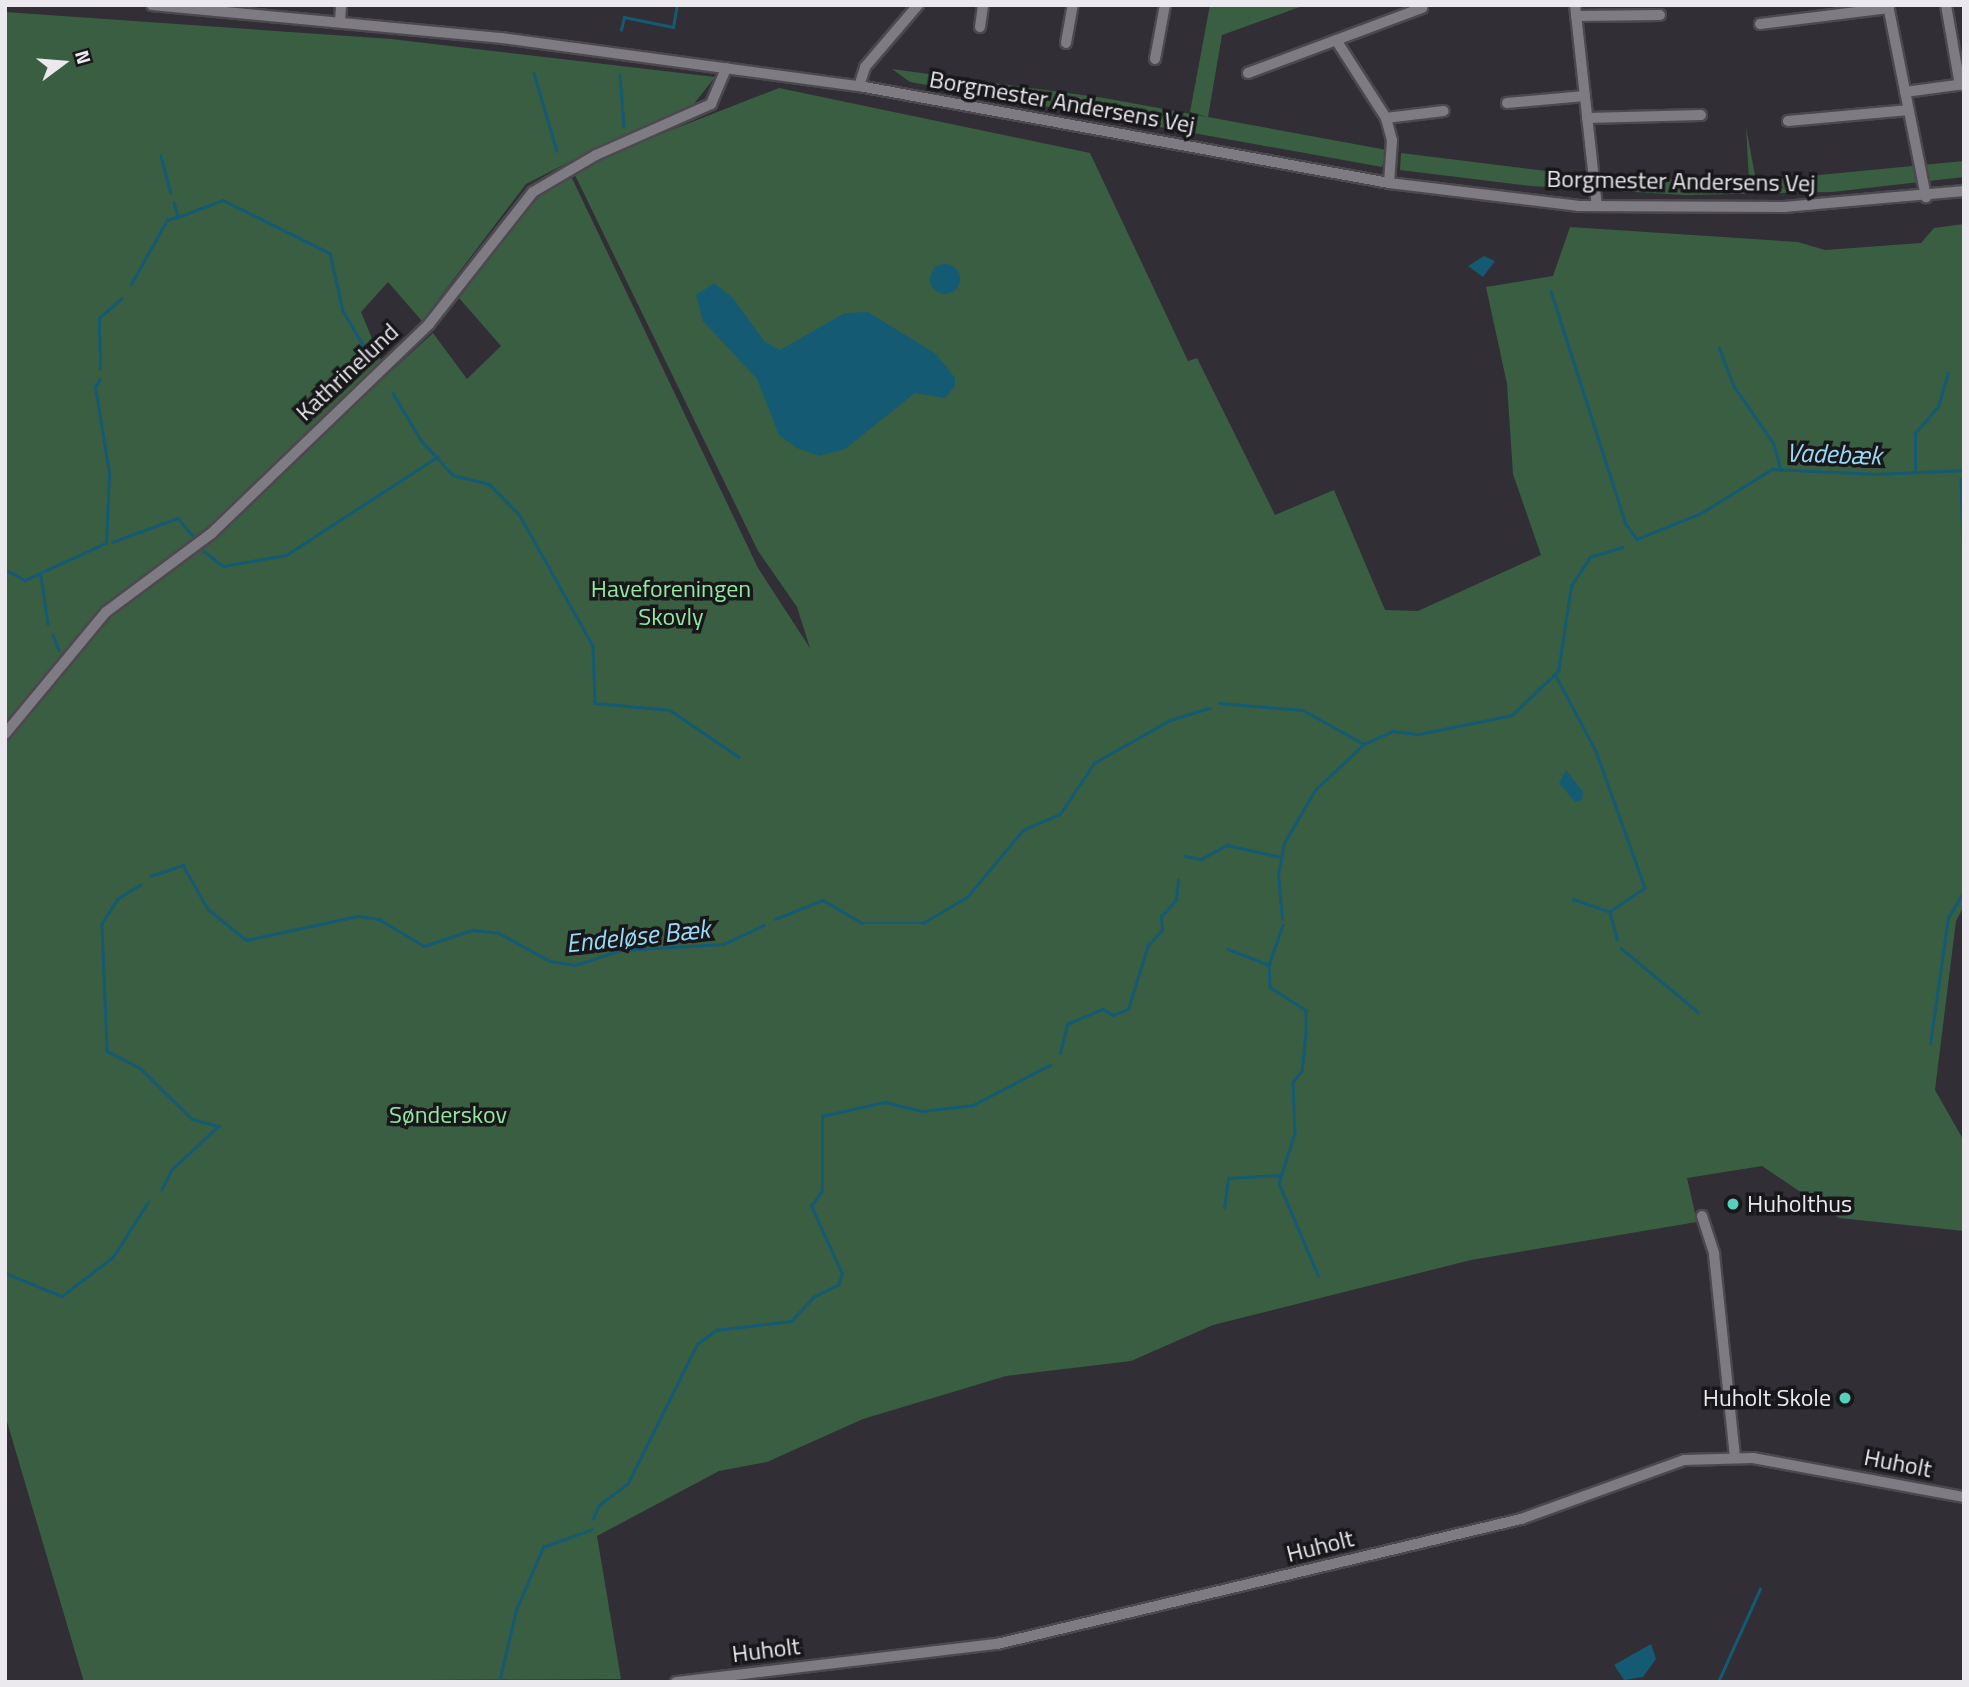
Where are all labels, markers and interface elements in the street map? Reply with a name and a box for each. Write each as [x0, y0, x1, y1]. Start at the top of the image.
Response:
north arrow [28, 28, 98, 98]
text: N [68, 47, 99, 67]
street label: Borgmester Andersens Vej [927, 64, 1197, 140]
street label: Borgmester Andersens Vej [1546, 164, 1816, 198]
street label: Kathrinelund [290, 317, 404, 427]
water label: Vadebæk [1786, 437, 1882, 471]
park label: Haveforeningen Skovly [591, 575, 751, 631]
water label: Endeløse Bæk [565, 913, 711, 959]
park label: Sønderskov [389, 1101, 507, 1129]
place label: Huholthus [1747, 1190, 1852, 1218]
marker: Huholthus [1725, 1196, 1741, 1212]
place label: Huholt Skole [1703, 1384, 1831, 1412]
marker: Huholt Skole [1837, 1390, 1853, 1406]
street label: Huholt [1862, 1442, 1934, 1484]
street label: Huholt [1283, 1524, 1357, 1568]
street label: Huholt [730, 1632, 802, 1668]

